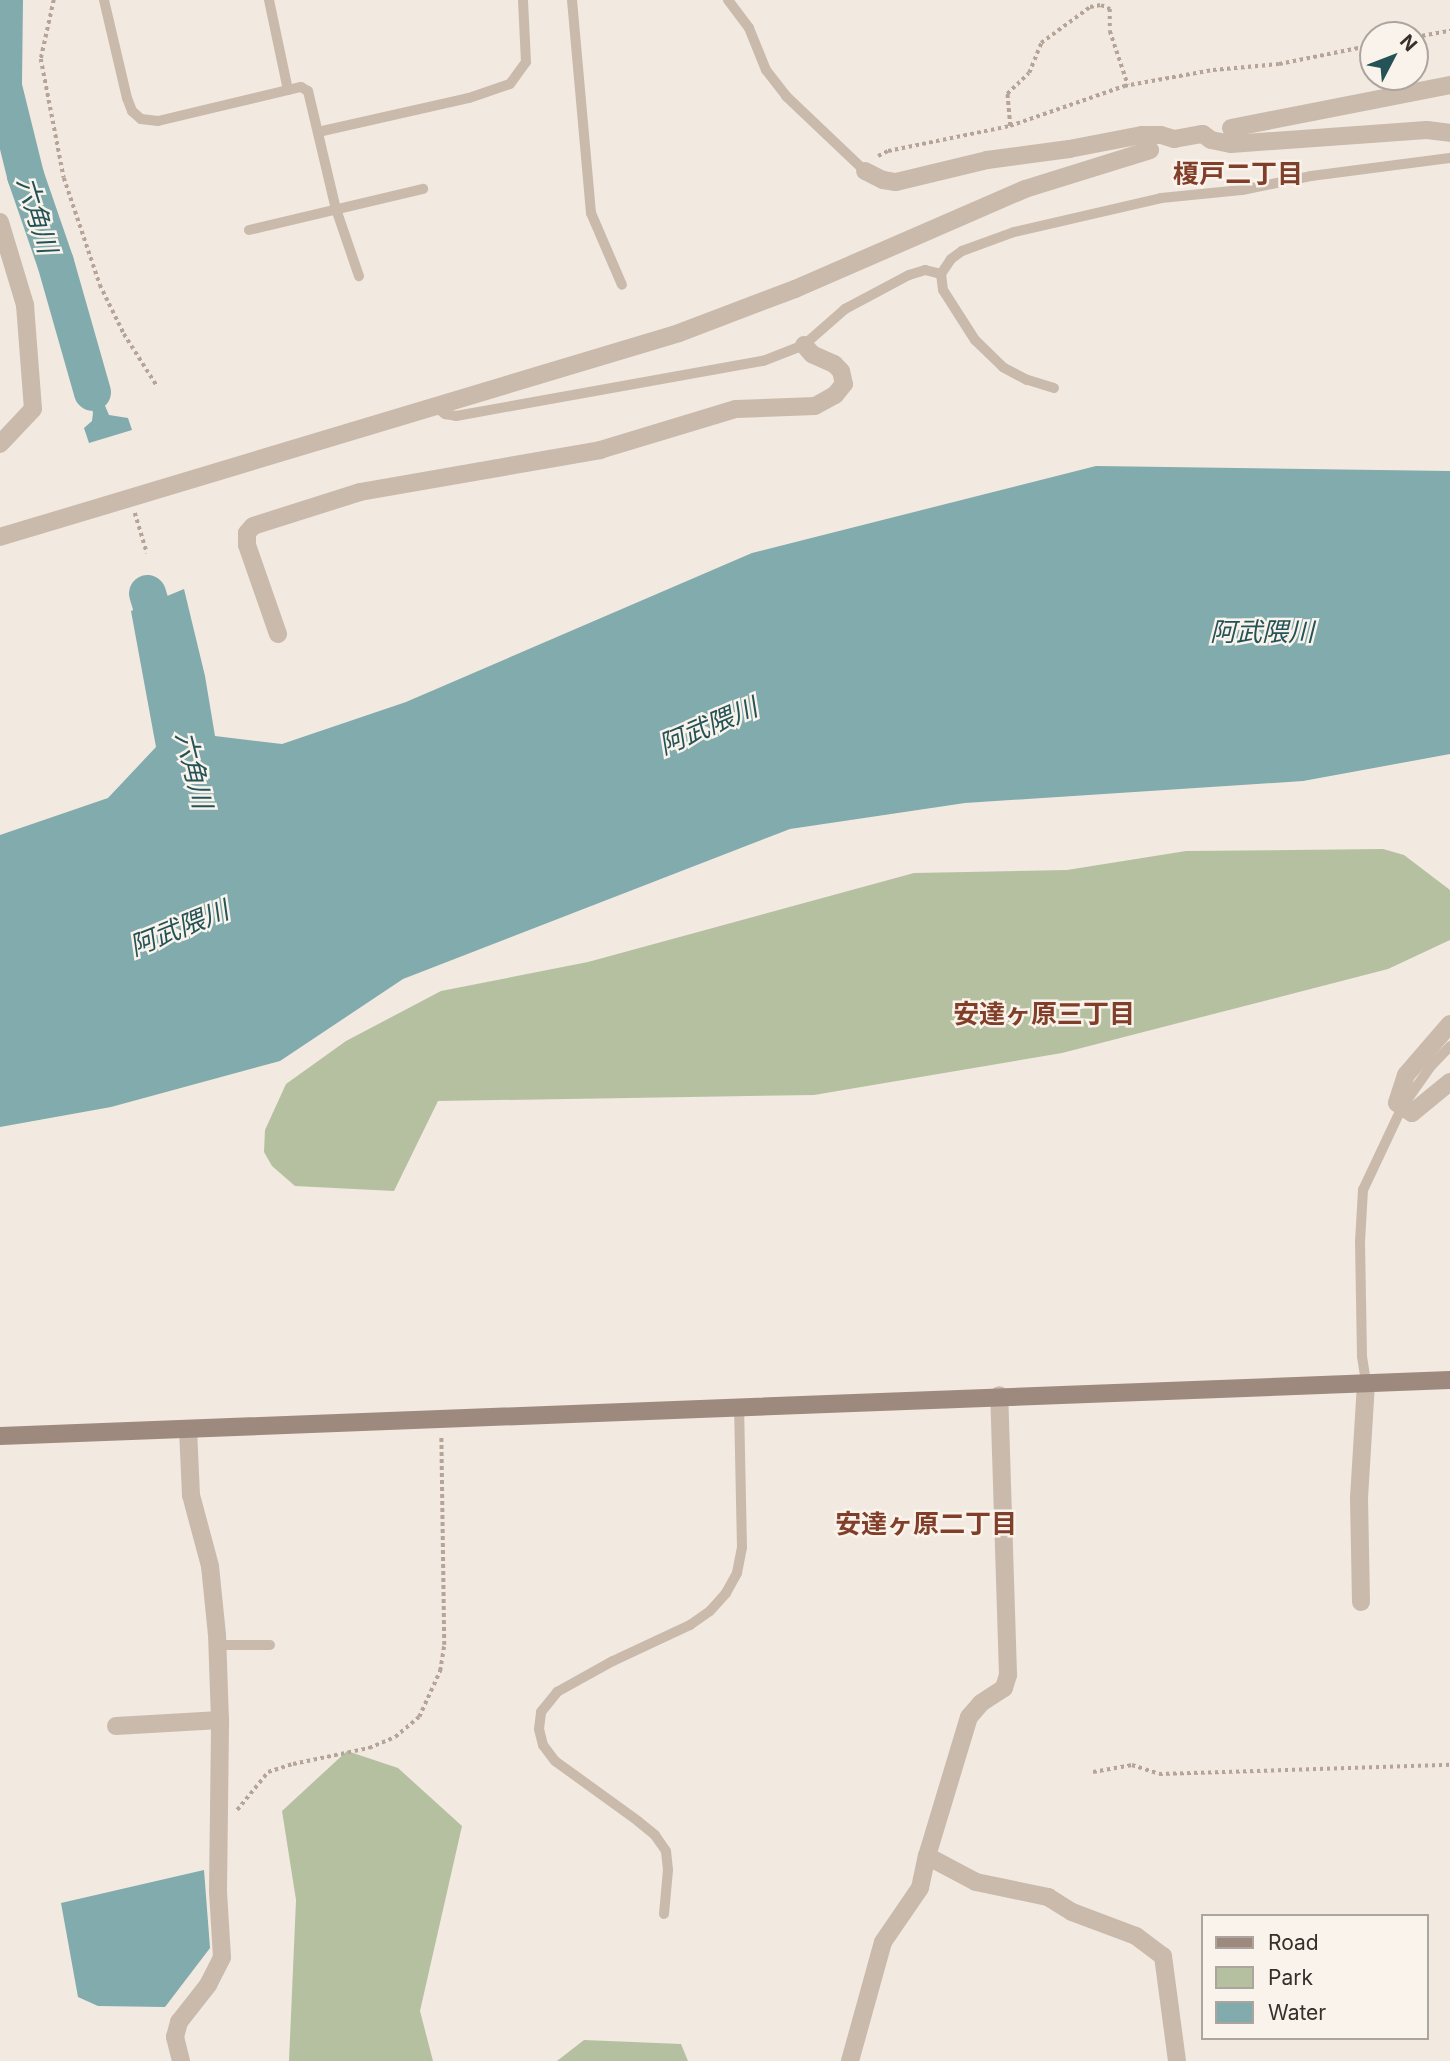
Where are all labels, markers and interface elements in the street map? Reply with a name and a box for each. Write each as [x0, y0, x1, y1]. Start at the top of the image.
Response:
north arrow [1359, 21, 1429, 91]
text: N [1395, 30, 1422, 56]
district label: 榎戸二丁目 [1173, 158, 1303, 190]
water label: 六角川 [11, 173, 63, 257]
water label: 阿武隈川 [1210, 616, 1314, 648]
water label: 阿武隈川 [654, 691, 762, 761]
water label: 六角川 [169, 728, 219, 812]
water label: 阿武隈川 [125, 894, 233, 962]
district label: 安達ヶ原三丁目 [953, 998, 1135, 1030]
district label: 安達ヶ原二丁目 [835, 1508, 1017, 1540]
legend [1202, 1914, 1429, 2040]
text: Road [1268, 1930, 1319, 1955]
text: Park [1268, 1965, 1313, 1990]
text: Water [1268, 2000, 1326, 2025]

